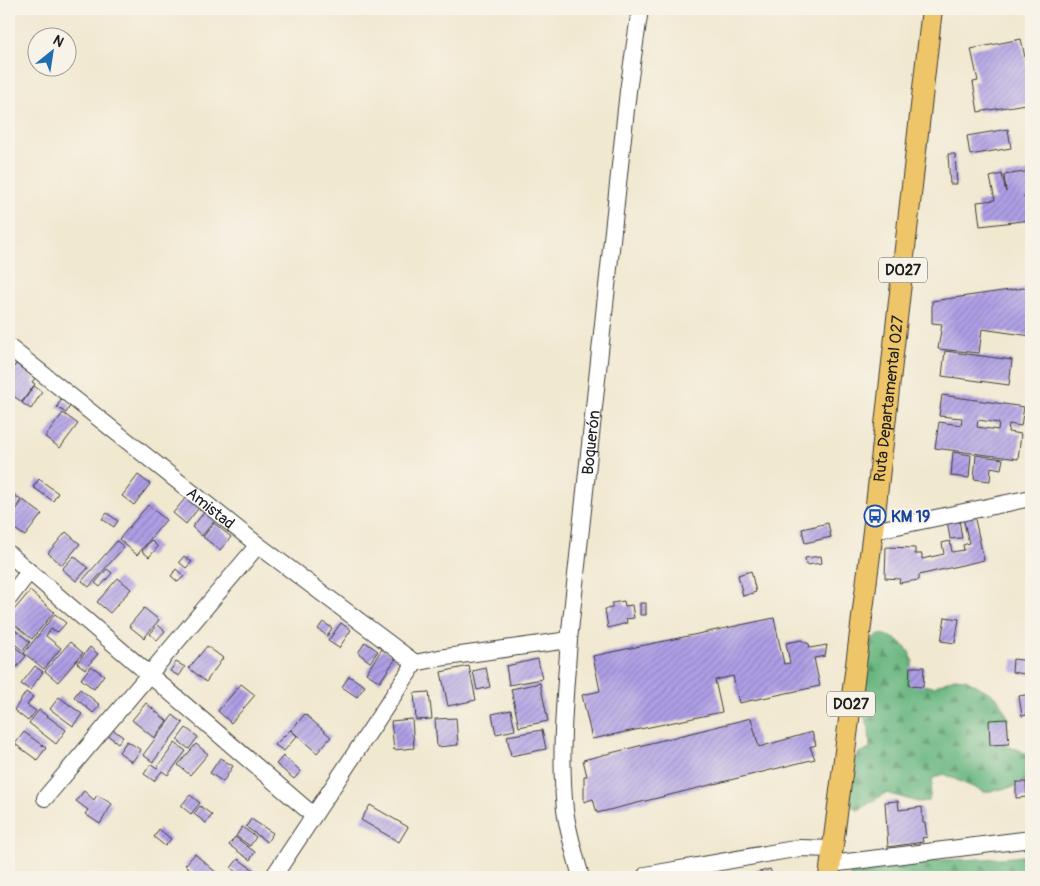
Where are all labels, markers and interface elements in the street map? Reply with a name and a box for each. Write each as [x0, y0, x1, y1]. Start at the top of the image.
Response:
north arrow [28, 28, 78, 78]
text: N [50, 31, 67, 51]
road number: D027 [879, 258, 927, 282]
street label: Ruta Departamental 027 [870, 314, 908, 483]
street label: Boquerón [578, 409, 605, 476]
street label: Amistad [182, 483, 238, 534]
bus stop icon: KM 19 [863, 504, 887, 528]
place label: KM 19 [891, 507, 930, 527]
road number: D027 [827, 692, 875, 716]

